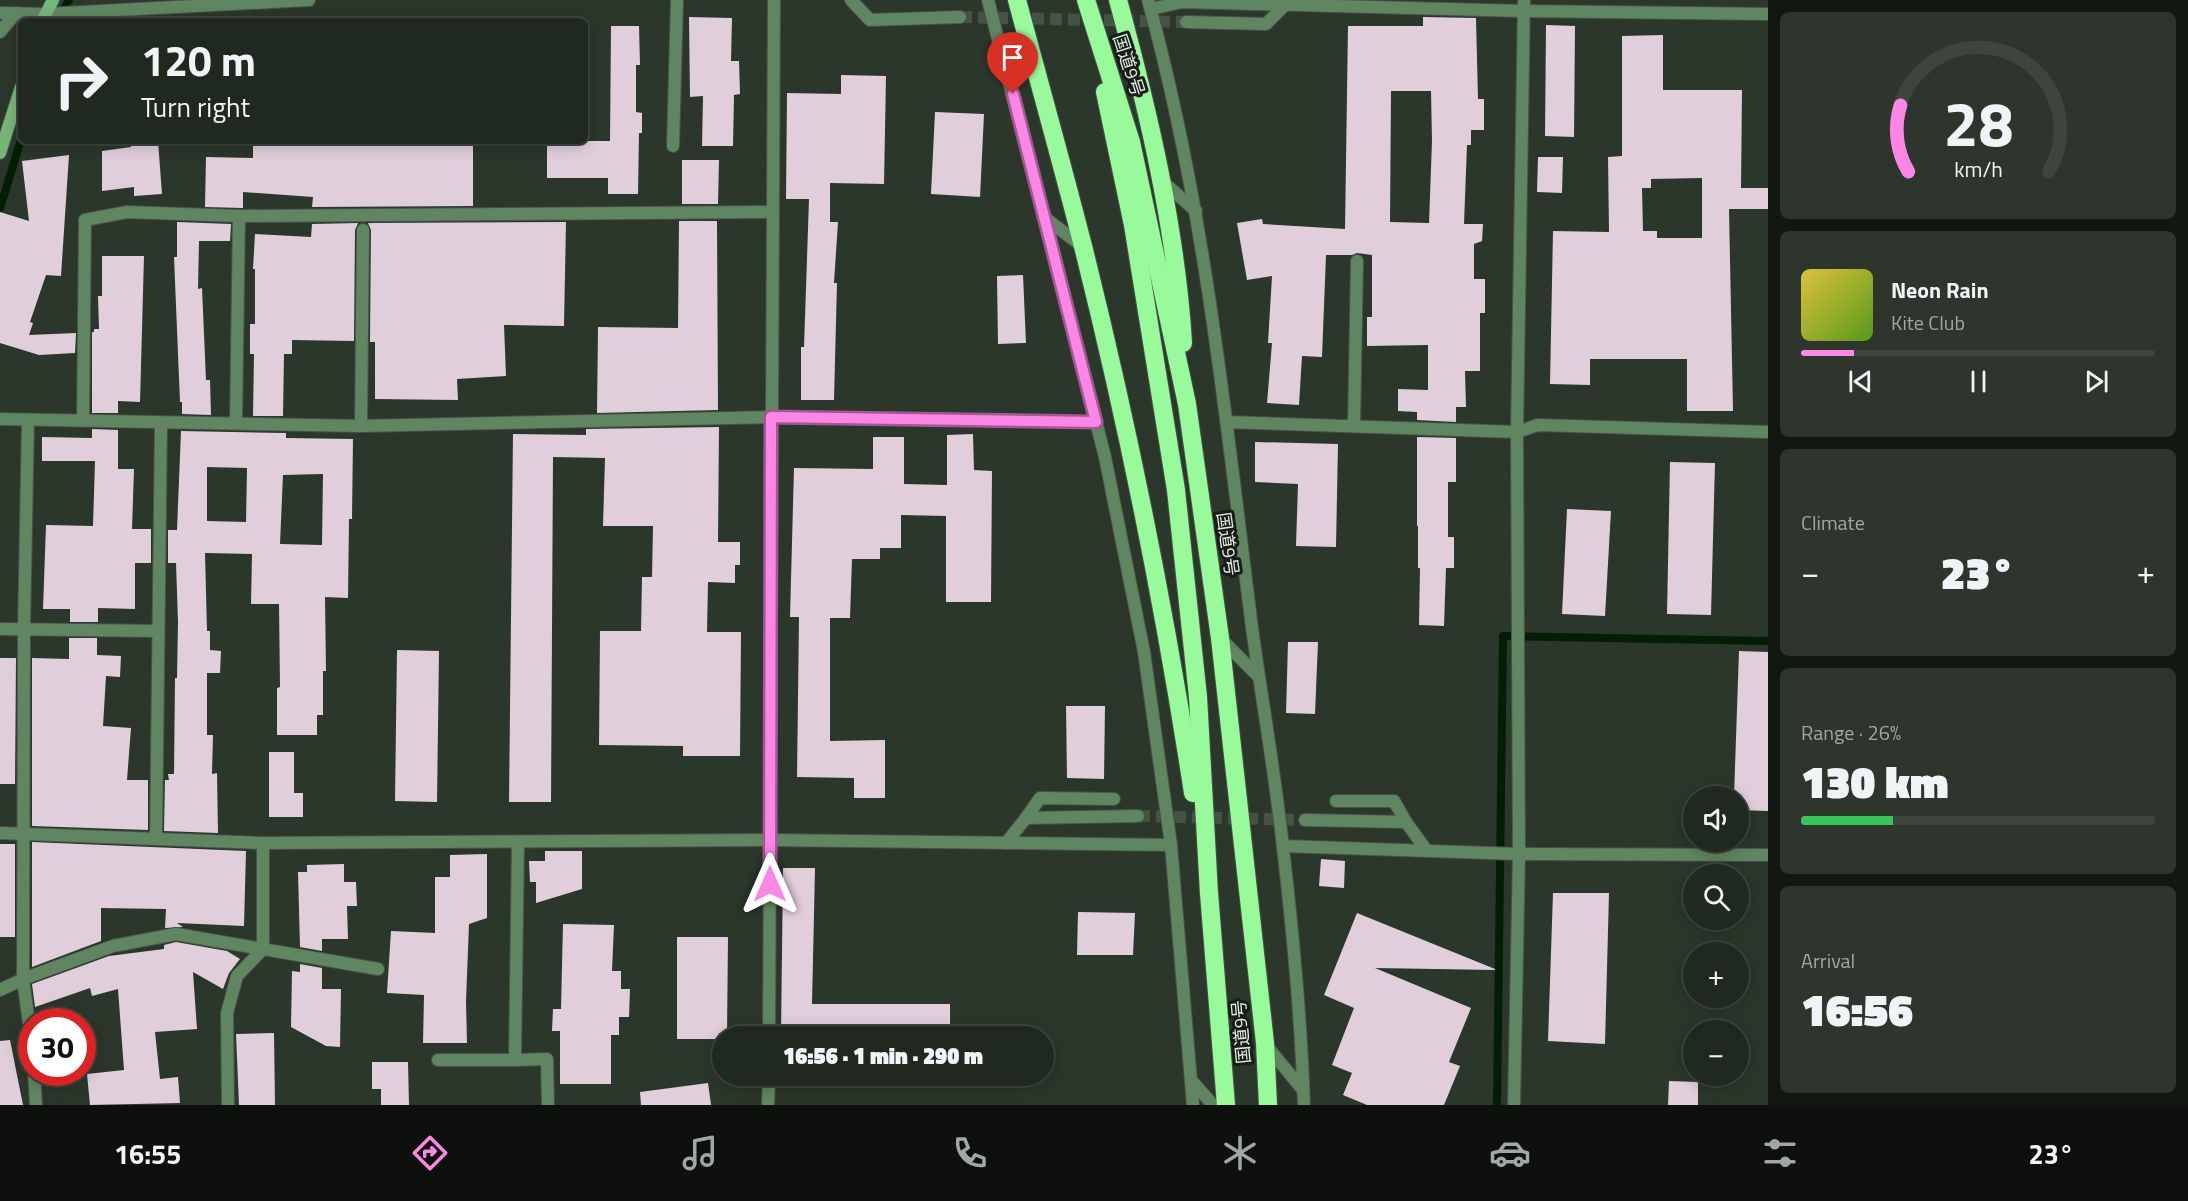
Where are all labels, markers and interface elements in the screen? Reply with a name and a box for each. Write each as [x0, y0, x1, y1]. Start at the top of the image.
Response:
text: 120 m [141, 28, 256, 92]
street label: 国道9号 [1106, 30, 1152, 100]
pin [987, 32, 1038, 94]
icon: arrive [996, 41, 1029, 74]
icon: right [42, 42, 120, 120]
text: 28 [1943, 75, 2013, 170]
text: Turn right [141, 86, 250, 127]
text: km/h [1954, 154, 2002, 186]
text: Neon Rain [1891, 273, 1989, 307]
text: Kite Club [1891, 307, 1965, 338]
icon: previous [1844, 365, 1877, 398]
icon: pause [1962, 365, 1995, 398]
icon: next [2080, 365, 2113, 398]
text: Climate [1801, 507, 1865, 538]
street label: 国道9号 [1210, 510, 1246, 578]
text: 23° [1941, 538, 2015, 606]
text: − [1801, 547, 1819, 597]
text: + [2137, 547, 2155, 597]
text: Range · 26% [1801, 717, 1901, 748]
text: 130 km [1801, 747, 1949, 815]
map controls [1683, 786, 1749, 1086]
button: sound [1683, 786, 1749, 852]
position arrow [738, 852, 802, 916]
button: search [1683, 864, 1749, 930]
button: + [1683, 942, 1749, 1008]
text: Arrival [1801, 945, 1855, 976]
text: 16:56 [1801, 975, 1913, 1043]
street label: 国道9号 [1225, 999, 1257, 1065]
speed limit sign: 30 [18, 1008, 96, 1086]
button: − [1683, 1020, 1749, 1086]
text: 16:56 · 1 min · 290 m [783, 1039, 983, 1073]
icon: directions [409, 1132, 451, 1174]
icon: music [679, 1132, 721, 1174]
icon: phone [949, 1132, 991, 1174]
icon: climate [1219, 1132, 1261, 1174]
icon: car [1489, 1132, 1531, 1174]
icon: filters [1759, 1132, 1801, 1174]
text: 16:55 [114, 1133, 181, 1174]
text: 23° [2029, 1133, 2074, 1174]

